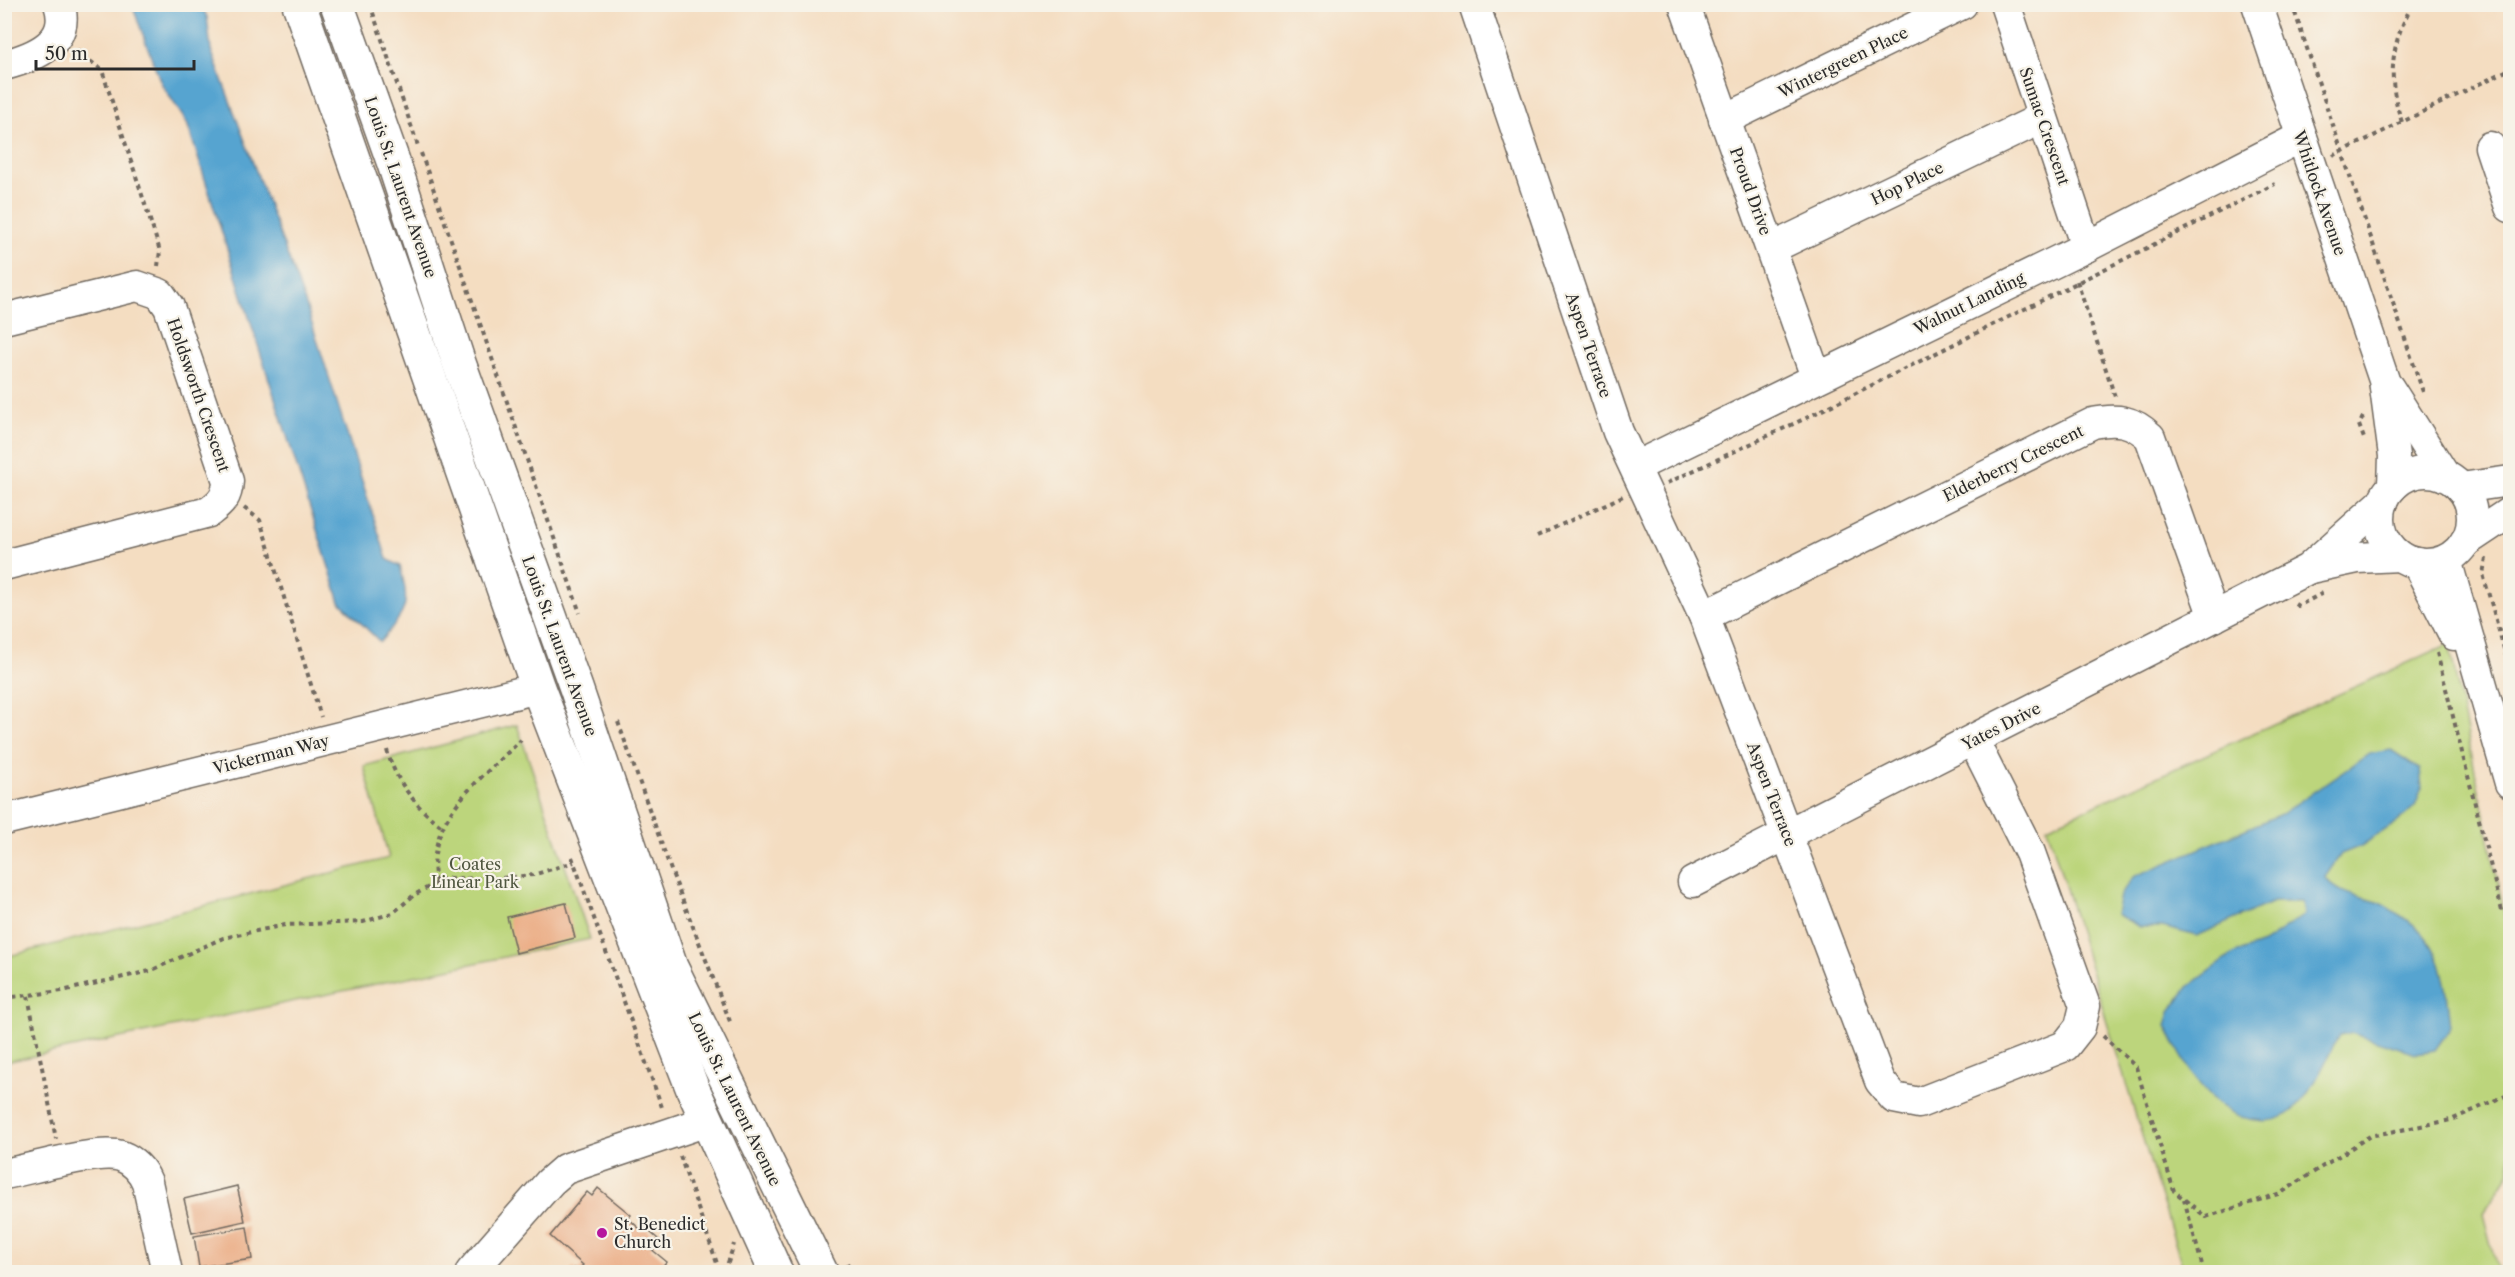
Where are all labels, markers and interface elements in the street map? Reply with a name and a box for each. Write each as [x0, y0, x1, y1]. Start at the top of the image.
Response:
street label: Wintergreen Place [1774, 22, 1911, 103]
scale bar [36, 33, 194, 71]
text: 50 m [45, 43, 88, 65]
street label: Sumac Crescent [2015, 64, 2075, 188]
street label: Louis St. Laurent Avenue [361, 94, 441, 280]
street label: Whitlock Avenue [2289, 127, 2351, 258]
street label: Proud Drive [1726, 144, 1776, 238]
street label: Hop Place [1867, 157, 1947, 209]
street label: Walnut Landing [1909, 267, 2028, 339]
street label: Aspen Terrace [1561, 289, 1616, 400]
street label: Holdsworth Crescent [163, 315, 235, 475]
street label: Elderberry Crescent [1939, 420, 2087, 506]
street label: Louis St. Laurent Avenue [518, 553, 602, 739]
street label: Yates Drive [1957, 698, 2044, 755]
street label: Vickerman Way [210, 730, 332, 778]
street label: Aspen Terrace [1743, 738, 1801, 849]
park label: Coates Linear Park [431, 854, 520, 892]
street label: Louis St. Laurent Avenue [684, 1009, 786, 1189]
place label: St. Benedict Church [614, 1214, 706, 1252]
marker: St. Benedict Church [595, 1226, 609, 1240]

